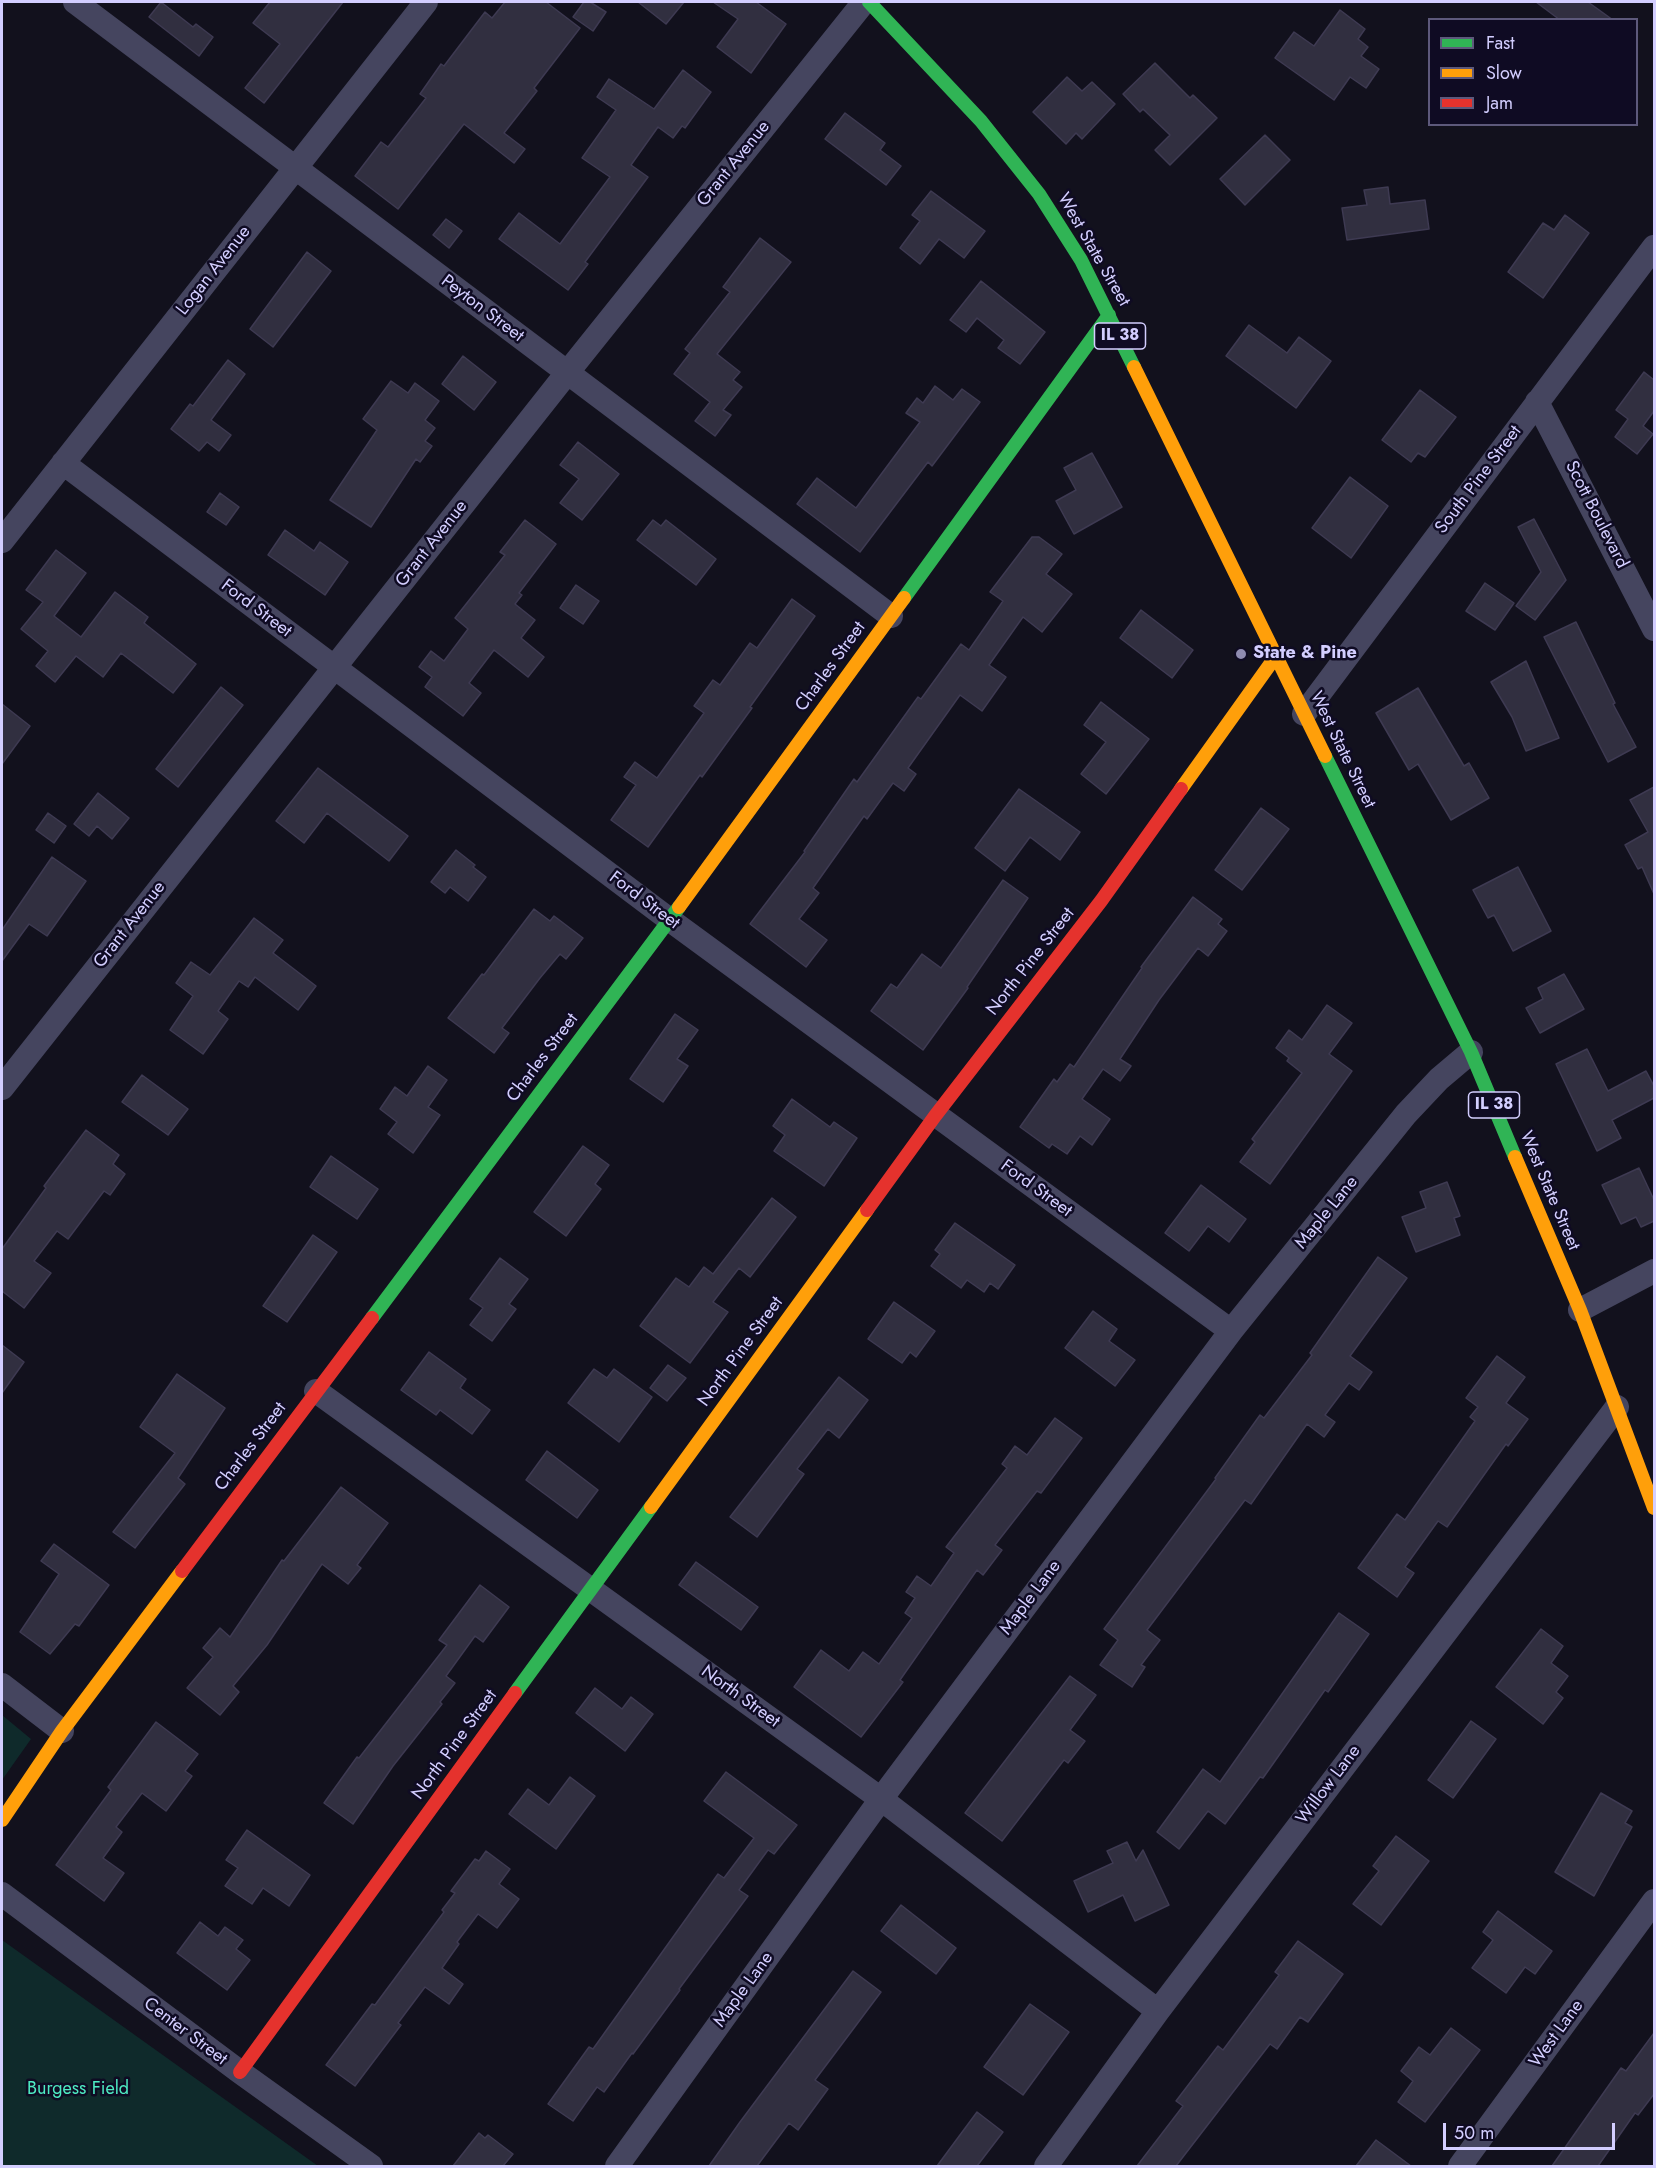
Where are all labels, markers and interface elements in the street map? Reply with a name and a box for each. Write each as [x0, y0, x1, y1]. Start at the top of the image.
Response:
legend [1428, 18, 1638, 126]
text: Fast [1486, 30, 1515, 56]
text: Slow [1486, 60, 1522, 86]
text: Jam [1486, 90, 1513, 116]
street label: Grant Avenue [693, 117, 775, 211]
street label: West State Street [1052, 189, 1134, 311]
street label: Logan Avenue [172, 222, 256, 320]
street label: Peyton Street [436, 271, 528, 347]
road number: IL 38 [1094, 323, 1146, 349]
street label: South Pine Street [1431, 422, 1527, 538]
street label: Scott Boulevard [1560, 458, 1632, 572]
street label: Grant Avenue [391, 496, 473, 592]
street label: Ford Street [216, 575, 296, 643]
street label: Charles Street [791, 618, 871, 716]
place label: State & Pine [1253, 643, 1357, 665]
marker: State & Pine [1234, 647, 1248, 661]
street label: West State Street [1304, 688, 1380, 812]
street label: Ford Street [604, 867, 684, 935]
street label: Grant Avenue [89, 877, 171, 973]
street label: North Pine Street [982, 904, 1080, 1020]
street label: Charles Street [503, 1009, 583, 1107]
road number: IL 38 [1468, 1092, 1520, 1118]
street label: West State Street [1514, 1128, 1584, 1254]
street label: Ford Street [996, 1156, 1076, 1222]
street label: Maple Lane [1291, 1172, 1363, 1254]
street label: North Pine Street [694, 1293, 788, 1411]
street label: Charles Street [211, 1398, 291, 1496]
street label: Maple Lane [996, 1556, 1066, 1640]
street label: North Street [696, 1661, 784, 1733]
street label: North Pine Street [408, 1686, 502, 1804]
street label: Willow Lane [1292, 1741, 1366, 1829]
street label: Maple Lane [709, 1948, 779, 2032]
street label: Center Street [139, 1994, 231, 2070]
street label: West Lane [1525, 1996, 1589, 2072]
park label: Burgess Field [27, 2079, 129, 2101]
scale bar [1446, 2111, 1618, 2149]
text: 50 m [1454, 2120, 1494, 2146]

